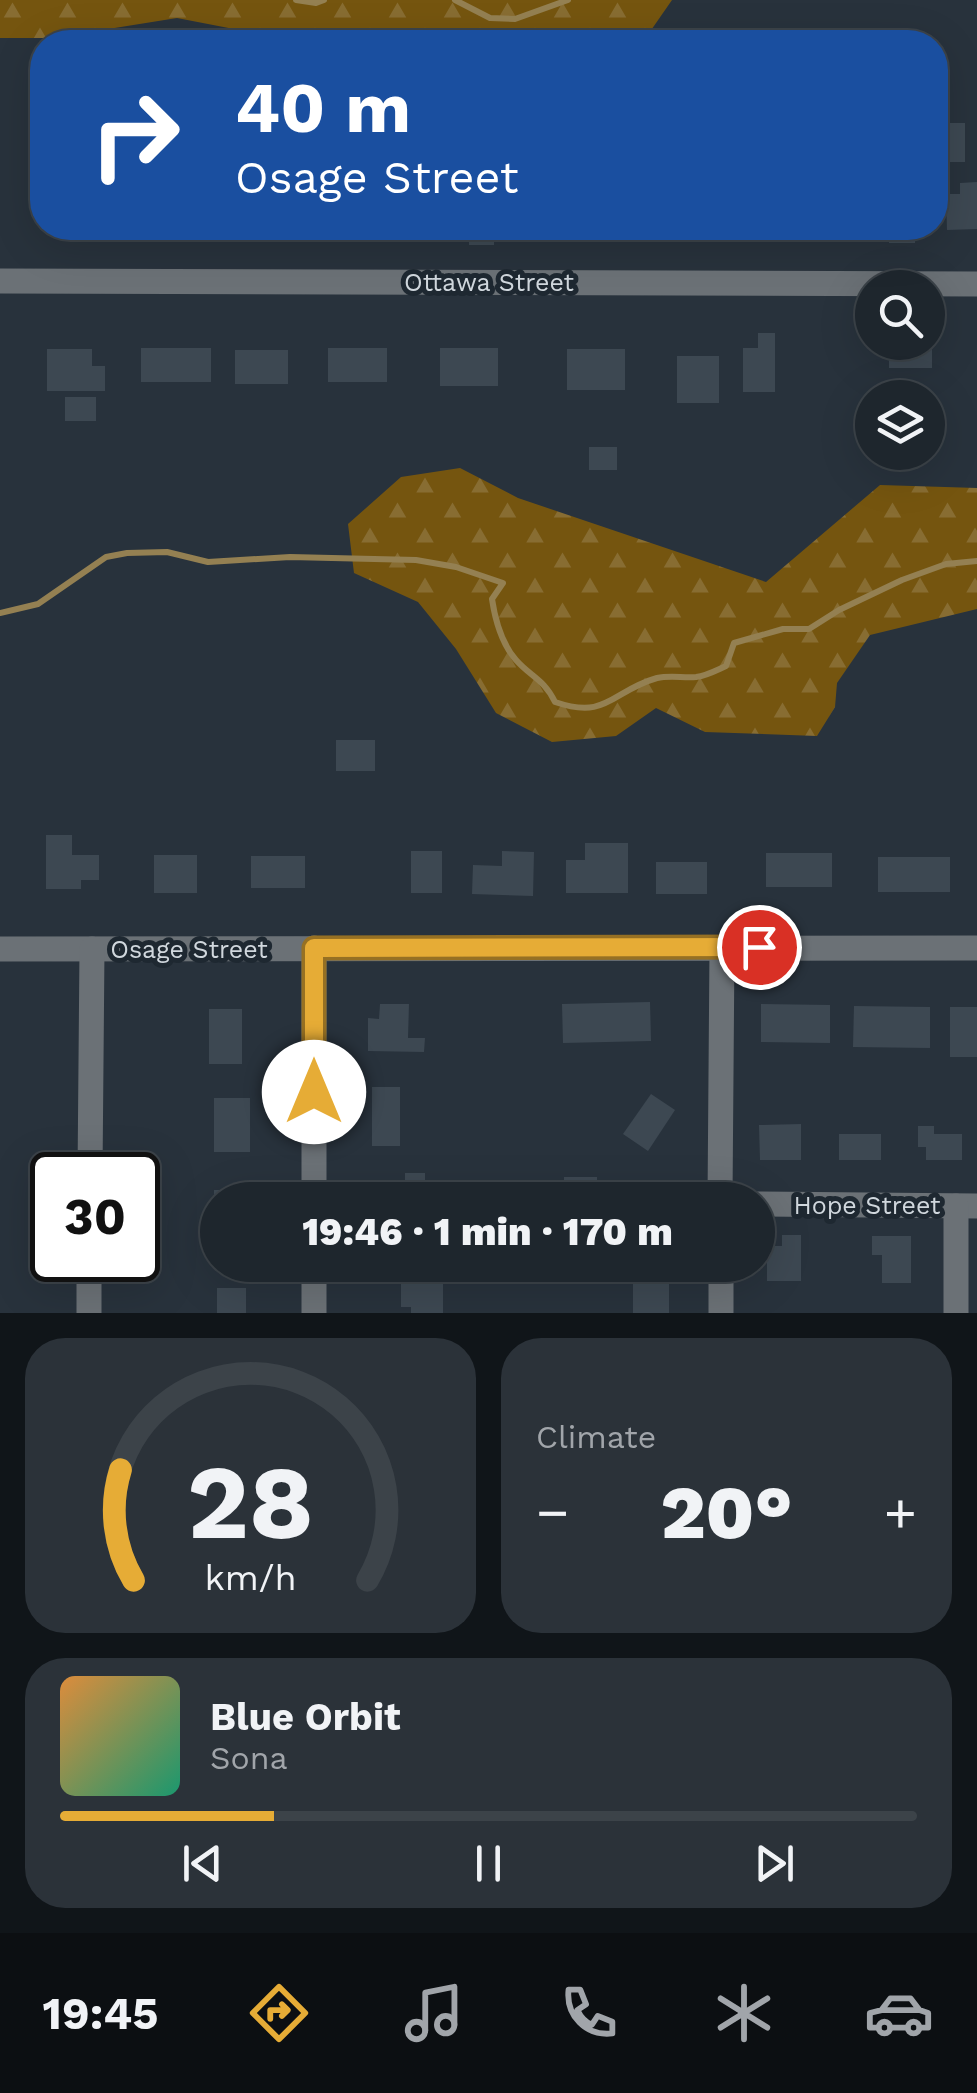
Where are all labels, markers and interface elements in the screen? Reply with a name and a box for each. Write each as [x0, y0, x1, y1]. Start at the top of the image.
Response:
text: 40 m [235, 67, 411, 149]
icon: right [70, 70, 200, 200]
text: Osage Street [235, 151, 519, 204]
street label: Ottawa Street [404, 268, 574, 297]
map controls [855, 270, 945, 470]
button: search [855, 270, 945, 360]
button: layers [855, 380, 945, 470]
pin [717, 905, 802, 990]
icon: arrive [732, 920, 787, 975]
street label: Osage Street [110, 935, 268, 964]
position arrow [262, 1040, 366, 1144]
speed limit sign: 30 [30, 1152, 160, 1282]
street label: Hope Street [793, 1191, 941, 1220]
text: 19:46 · 1 min · 170 m [302, 1210, 673, 1254]
text: Climate [536, 1418, 656, 1456]
text: 28 [187, 1441, 314, 1563]
text: 20° [660, 1468, 793, 1556]
text: − [536, 1480, 569, 1544]
text: + [884, 1480, 917, 1544]
text: km/h [204, 1557, 297, 1599]
text: Blue Orbit [210, 1695, 401, 1739]
text: Sona [210, 1739, 288, 1777]
icon: previous [175, 1836, 230, 1891]
icon: pause [461, 1836, 516, 1891]
icon: next [747, 1836, 802, 1891]
icon: directions [244, 1978, 314, 2048]
icon: music [399, 1978, 469, 2048]
icon: phone [554, 1978, 624, 2048]
icon: climate [709, 1978, 779, 2048]
icon: car [864, 1978, 934, 2048]
text: 19:45 [43, 1987, 159, 2040]

